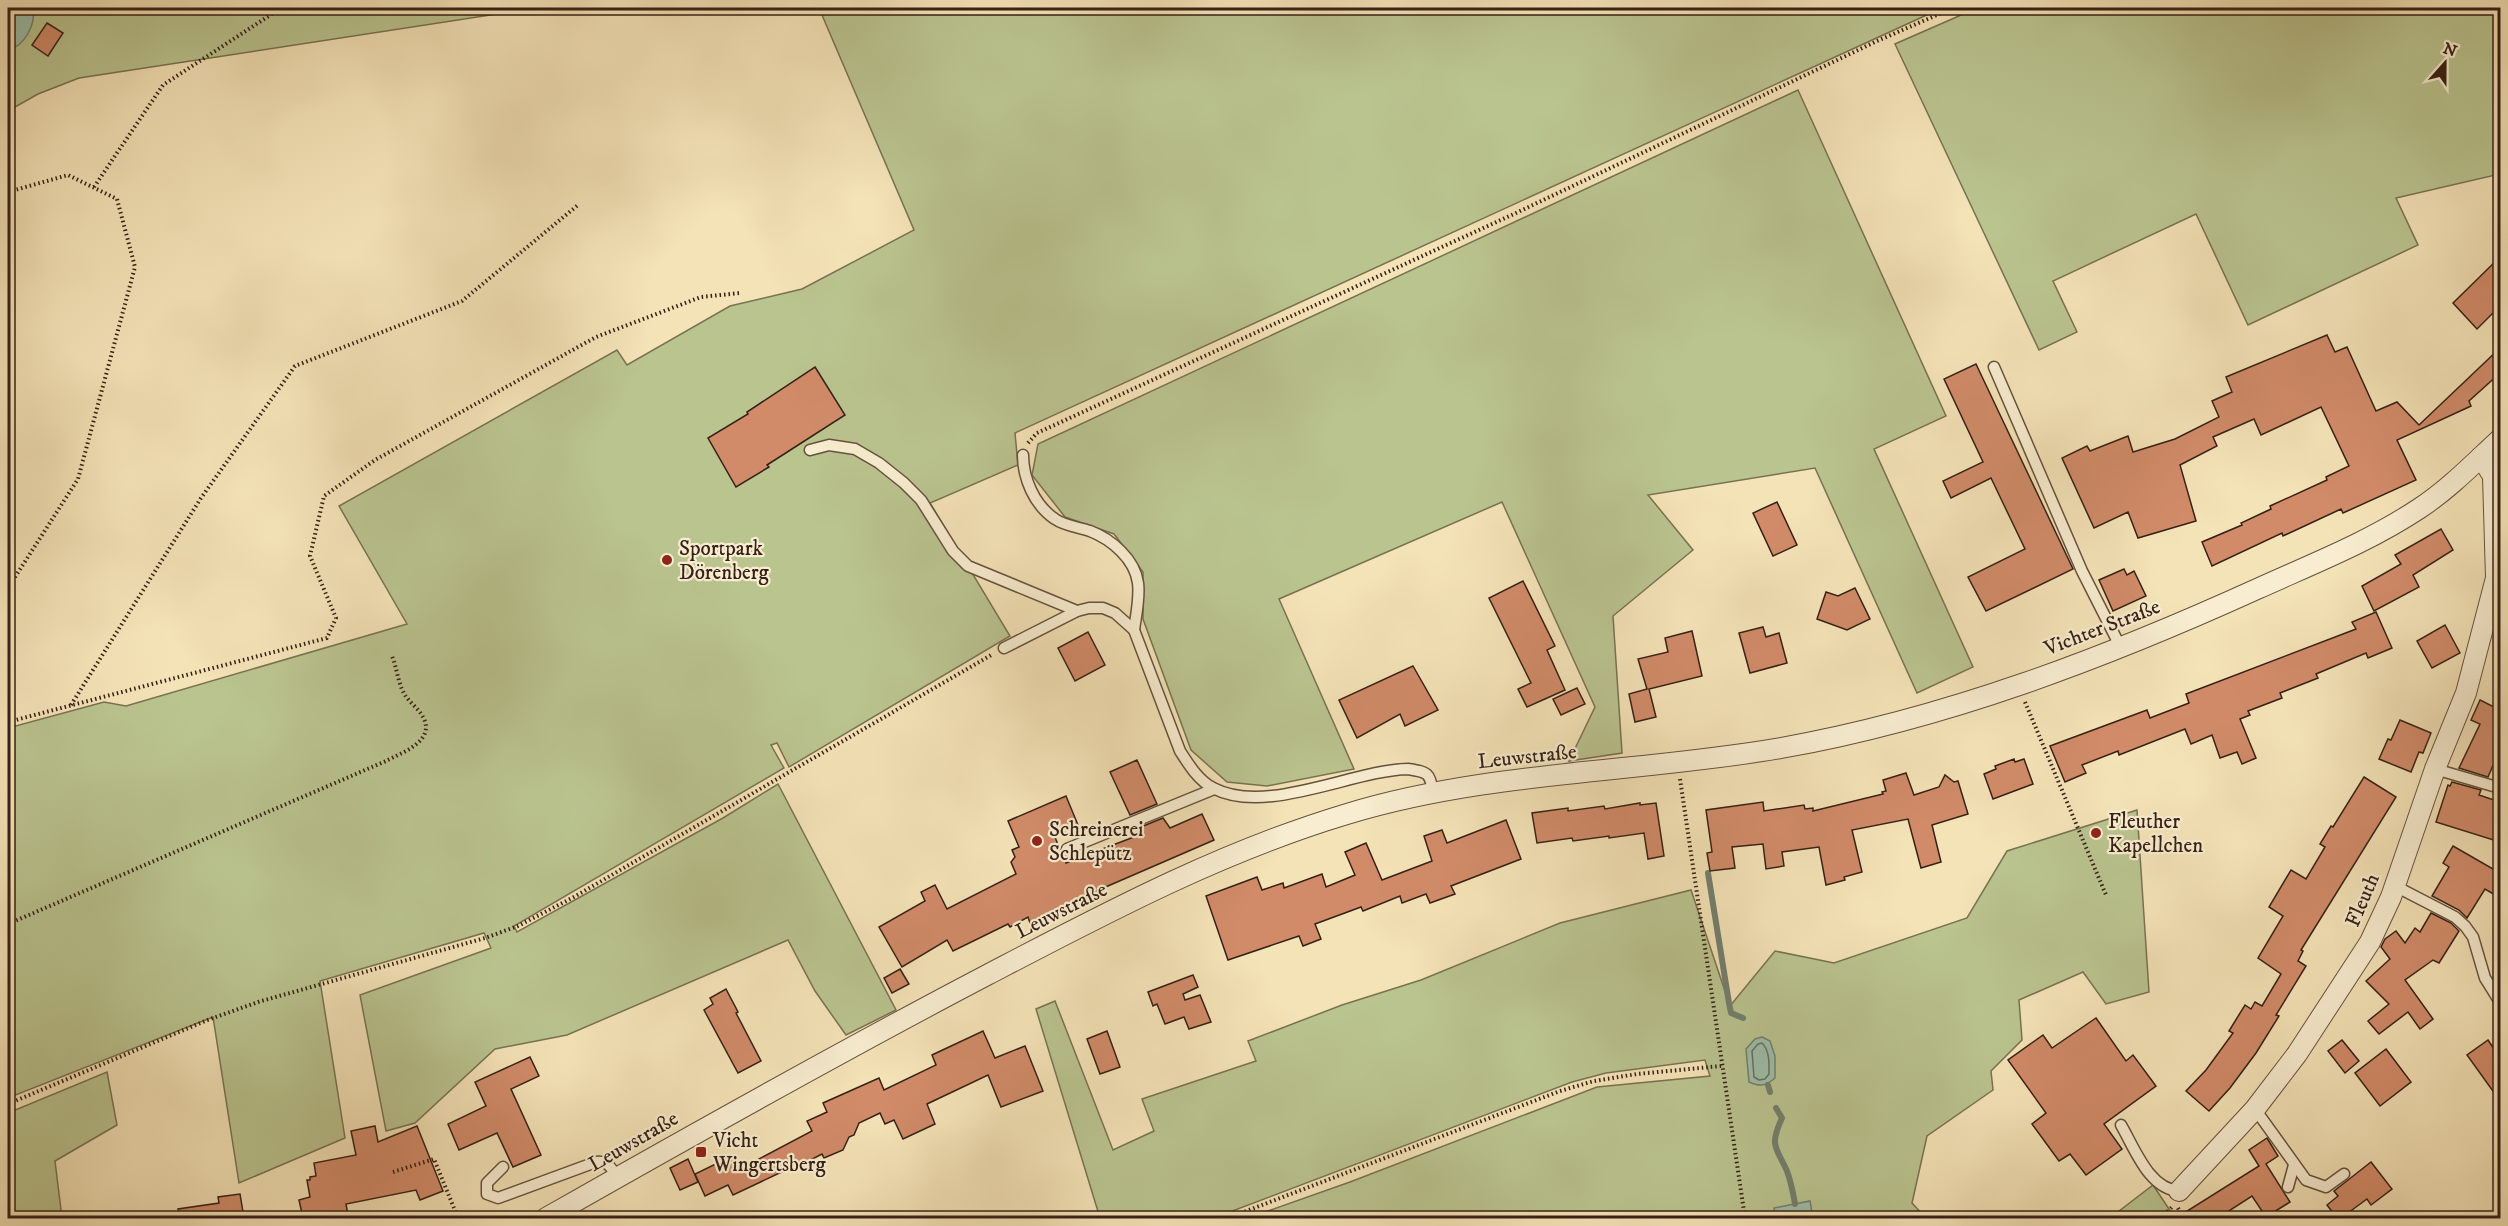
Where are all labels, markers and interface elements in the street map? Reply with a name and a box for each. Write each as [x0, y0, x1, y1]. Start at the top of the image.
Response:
north arrow [2415, 33, 2475, 93]
text: N [2440, 38, 2460, 62]
place label: Sportpark Dörenberg [679, 536, 770, 586]
marker: Sportpark Dörenberg [660, 553, 674, 567]
street label: Vichter Straße [2040, 594, 2164, 662]
street label: Leuwstraße [1476, 739, 1578, 775]
place label: Fleuther Kapellchen [2108, 809, 2203, 859]
place label: Schreinerei Schlepütz [1049, 817, 1144, 867]
marker: Fleuther Kapellchen [2089, 826, 2103, 840]
marker: Schreinerei Schlepütz [1030, 834, 1044, 848]
street label: Fleuth [2340, 870, 2386, 931]
street label: Leuwstraße [1011, 877, 1112, 945]
street label: Leuwstraße [584, 1106, 683, 1178]
place label: Vicht Wingertsberg [712, 1128, 826, 1178]
marker: Vicht Wingertsberg [694, 1145, 708, 1159]

